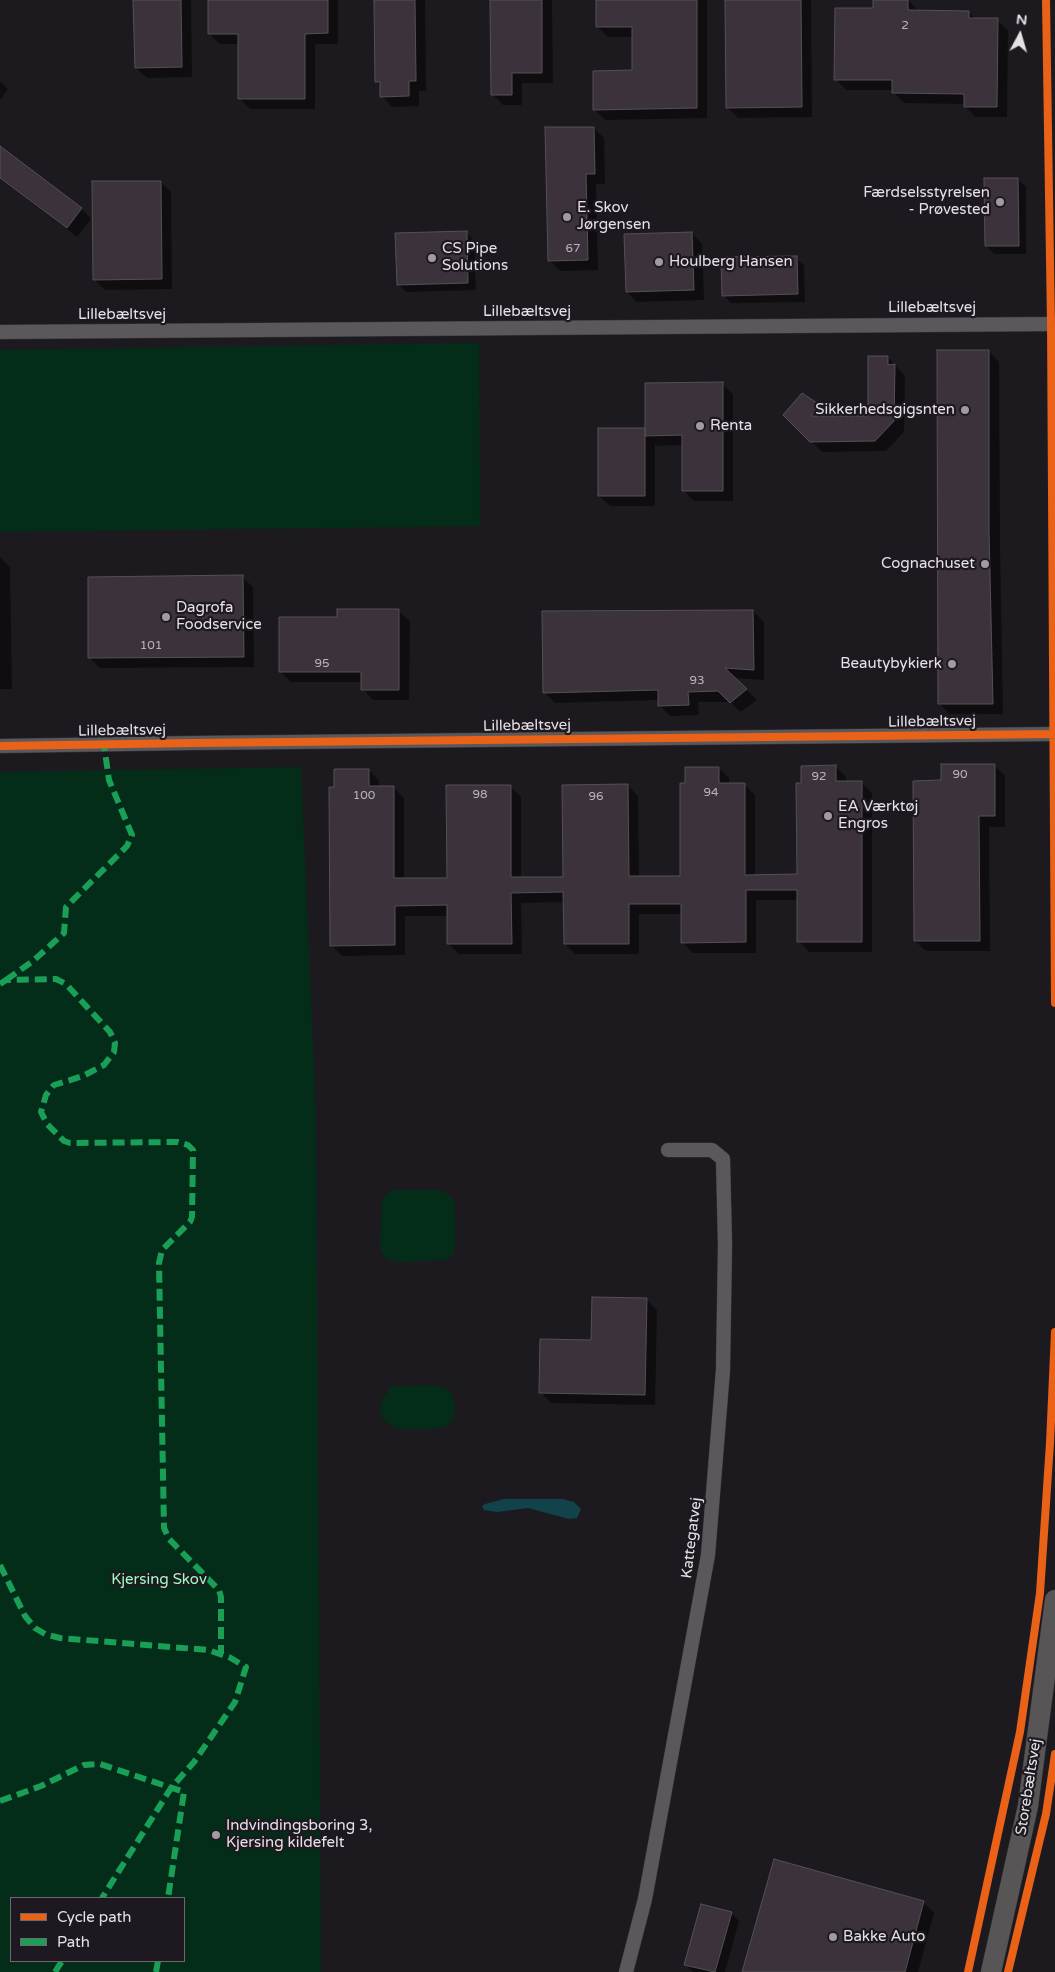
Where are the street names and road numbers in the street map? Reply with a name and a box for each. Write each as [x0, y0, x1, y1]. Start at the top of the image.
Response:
street label: Lillebæltsvej [888, 299, 976, 317]
street label: Lillebæltsvej [483, 303, 571, 321]
street label: Lillebæltsvej [78, 306, 166, 324]
street label: Lillebæltsvej [888, 712, 976, 732]
street label: Lillebæltsvej [483, 716, 571, 736]
street label: Lillebæltsvej [78, 721, 166, 741]
street label: Kattegatvej [678, 1496, 706, 1580]
street label: Storebæltsvej [1012, 1737, 1046, 1837]

